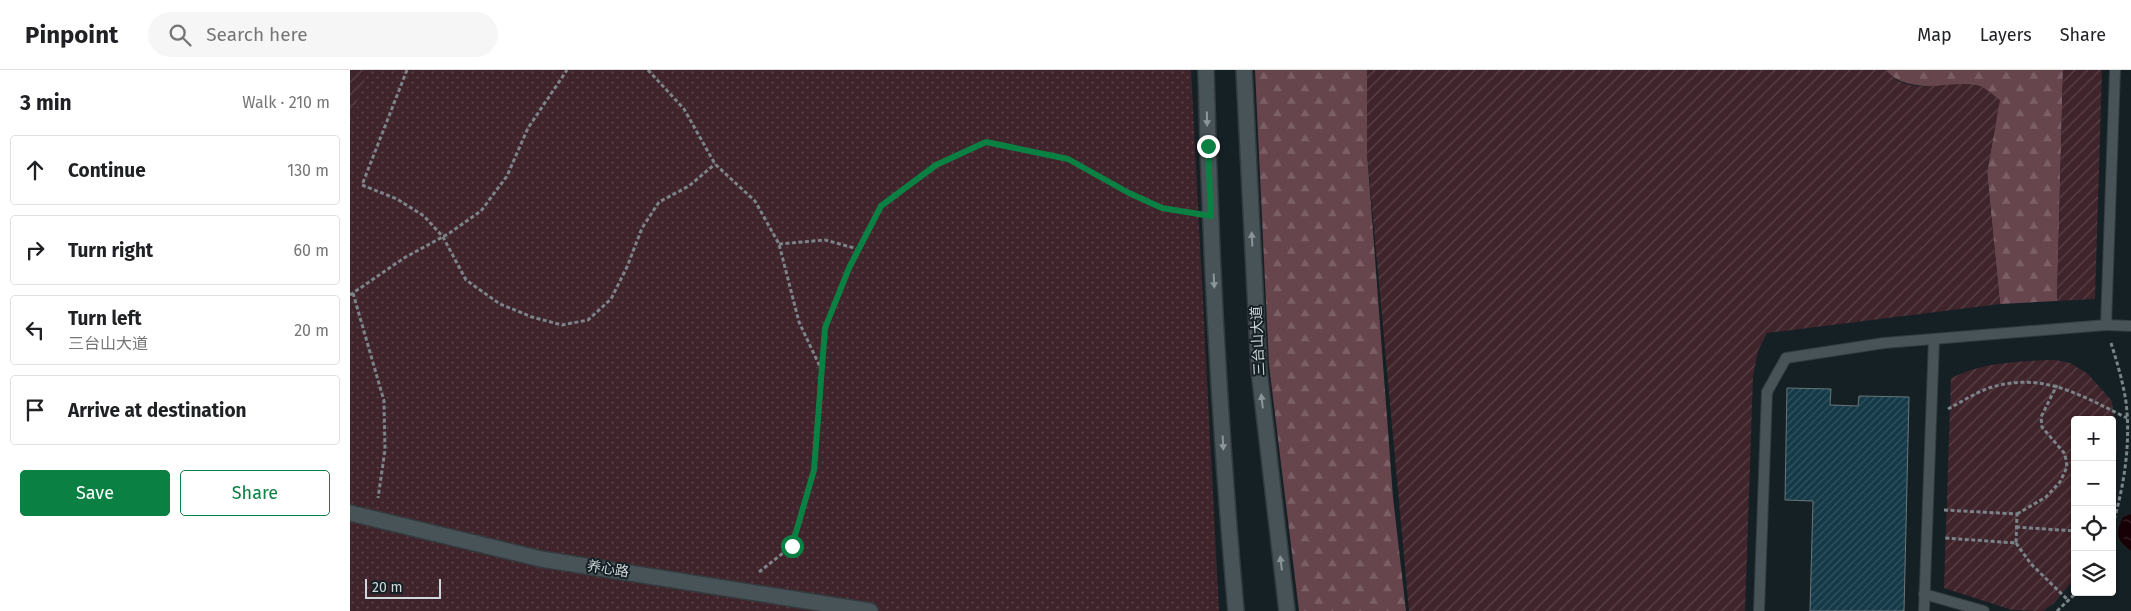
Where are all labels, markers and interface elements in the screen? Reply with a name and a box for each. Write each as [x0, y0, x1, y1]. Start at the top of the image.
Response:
search box [148, 12, 498, 57]
text: Pinpoint [25, 21, 118, 49]
icon: search [166, 21, 194, 49]
text: Search here [206, 23, 308, 46]
text: Map [1917, 24, 1952, 46]
text: Layers [1980, 24, 2032, 46]
text: Share [2060, 24, 2106, 46]
text: 3 min [20, 90, 72, 116]
text: Walk · 210 m [242, 93, 330, 112]
one-way arrow [1203, 111, 1211, 127]
route end [1197, 135, 1220, 158]
icon: ahead [21, 156, 49, 184]
text: Continue [68, 159, 146, 182]
text: 130 m [287, 161, 329, 180]
one-way arrow [1248, 231, 1256, 247]
icon: right [21, 236, 49, 264]
text: Turn right [68, 239, 153, 262]
text: 60 m [294, 241, 329, 260]
one-way arrow [1211, 273, 1219, 289]
street label: 三台山大道 [1248, 306, 1268, 376]
text: Turn left [68, 307, 142, 330]
icon: left [21, 316, 49, 344]
text: 20 m [294, 321, 329, 340]
text: 三台山大道 [68, 334, 148, 353]
one-way arrow [1258, 393, 1266, 409]
icon: arrive [21, 396, 49, 424]
text: Arrive at destination [68, 399, 247, 422]
map controls [2071, 416, 2116, 596]
button: + [2071, 416, 2116, 461]
one-way arrow [1219, 436, 1227, 452]
button: − [2071, 461, 2116, 506]
button: Save [20, 470, 170, 516]
button: Share [180, 470, 330, 516]
button: locate [2071, 506, 2116, 551]
route start [781, 535, 804, 558]
button: layers [2071, 551, 2116, 596]
one-way arrow [1277, 554, 1285, 570]
street label: 养心路 [586, 557, 630, 581]
scale bar [365, 576, 441, 599]
text: 20 m [372, 579, 402, 596]

